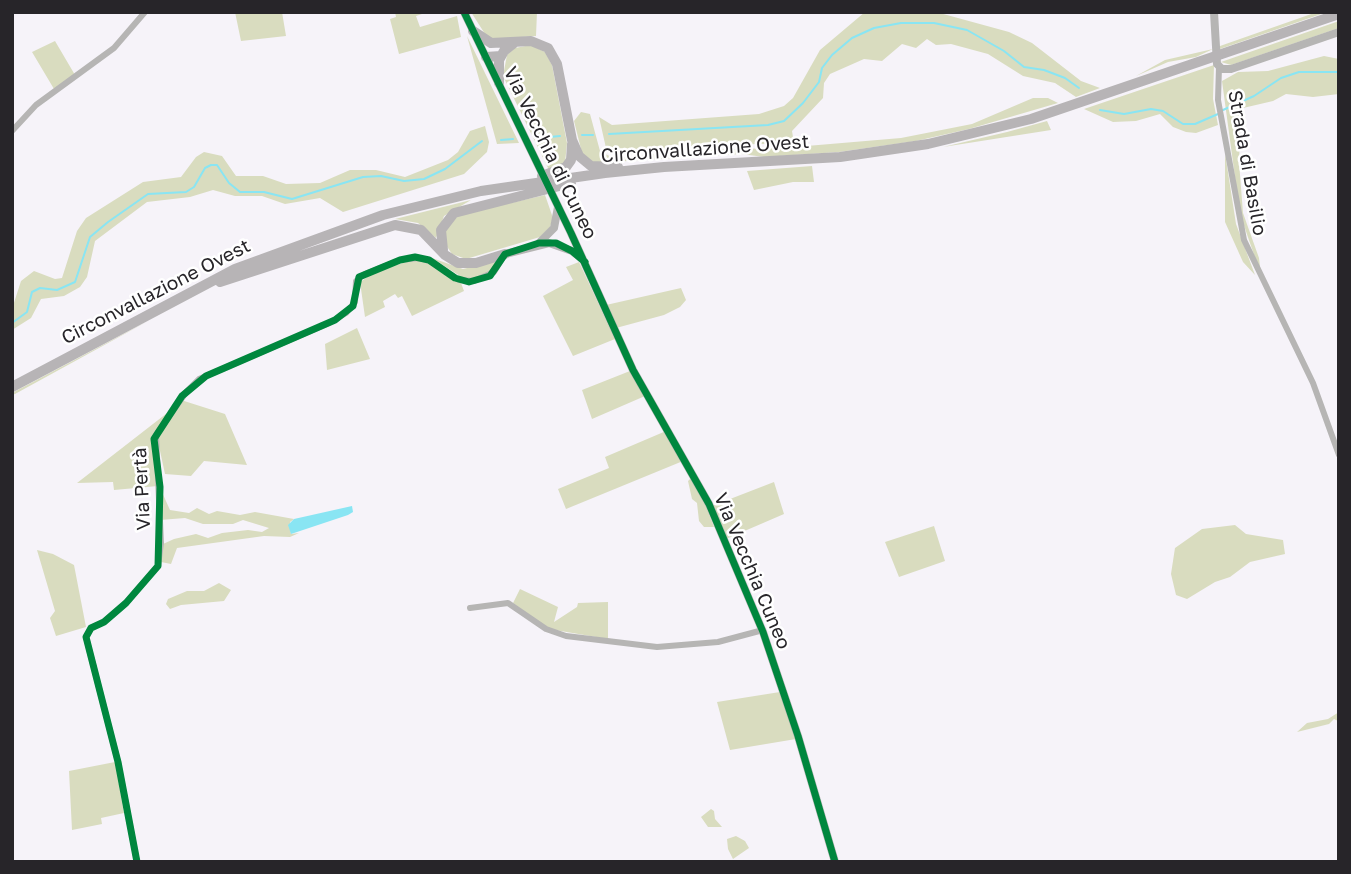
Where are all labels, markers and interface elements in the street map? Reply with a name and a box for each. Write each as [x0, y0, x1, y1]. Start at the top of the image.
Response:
street label: Via Vecchia di Cuneo [498, 63, 602, 243]
street label: Strada di Basilio [1223, 89, 1271, 237]
street label: Circonvallazione Ovest [600, 130, 810, 168]
street label: Circonvallazione Ovest [58, 234, 254, 350]
street label: Via Pertà [128, 447, 156, 531]
street label: Via Vecchia Cuneo [709, 489, 795, 653]

